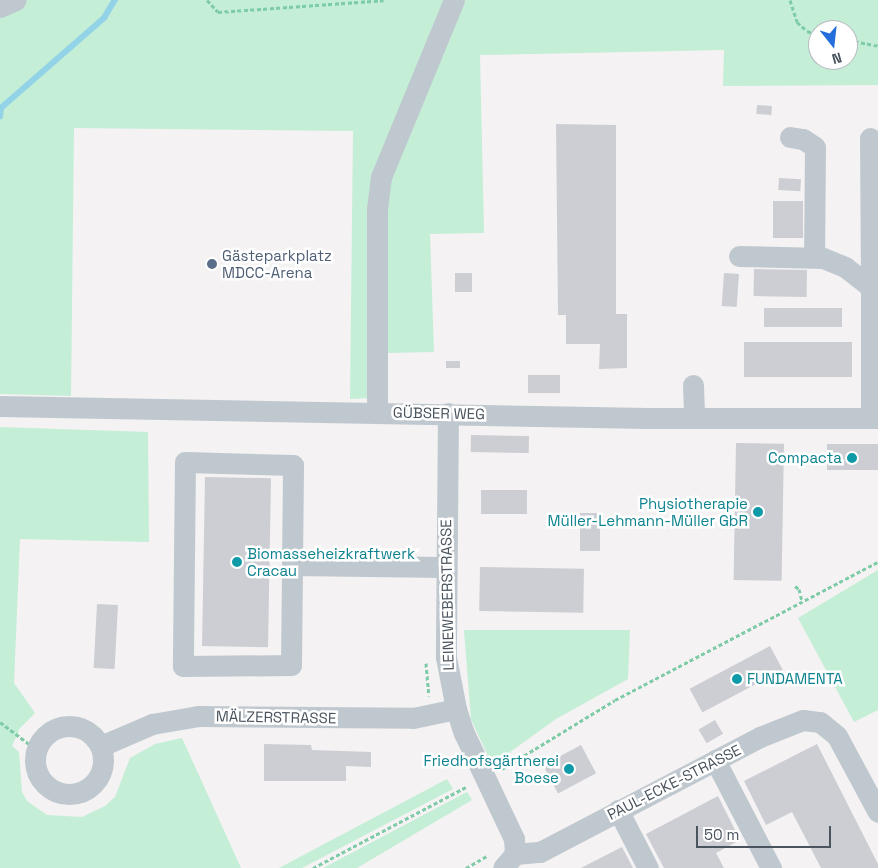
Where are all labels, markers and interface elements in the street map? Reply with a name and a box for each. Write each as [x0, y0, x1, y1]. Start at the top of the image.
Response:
north arrow [808, 20, 858, 70]
text: N [830, 49, 844, 68]
place label: Gästeparkplatz MDCC-Arena [222, 246, 332, 281]
marker: Gästeparkplatz MDCC-Arena [206, 258, 218, 270]
street label: GÜBSER WEG [393, 403, 485, 423]
place label: Compacta [768, 449, 842, 467]
marker: Compacta [846, 452, 858, 464]
place label: Physiotherapie Müller-Lehmann-Müller GbR [548, 494, 748, 529]
marker: Physiotherapie Müller-Lehmann-Müller GbR [752, 506, 764, 518]
street label: LEINEWEBERSTRASSE [437, 519, 457, 671]
place label: Biomasseheizkraftwerk Cracau [247, 544, 415, 579]
marker: Biomasseheizkraftwerk Cracau [231, 556, 243, 568]
place label: FUNDAMENTA [747, 670, 843, 688]
marker: FUNDAMENTA [731, 673, 743, 685]
street label: MÄLZERSTRASSE [216, 707, 336, 727]
street label: PAUL-ECKE-STRASSE [604, 741, 744, 823]
place label: Friedhofsgärtnerei Boese [424, 751, 559, 786]
marker: Friedhofsgärtnerei Boese [563, 763, 575, 775]
scale bar [698, 816, 833, 848]
text: 50 m [704, 825, 739, 844]

